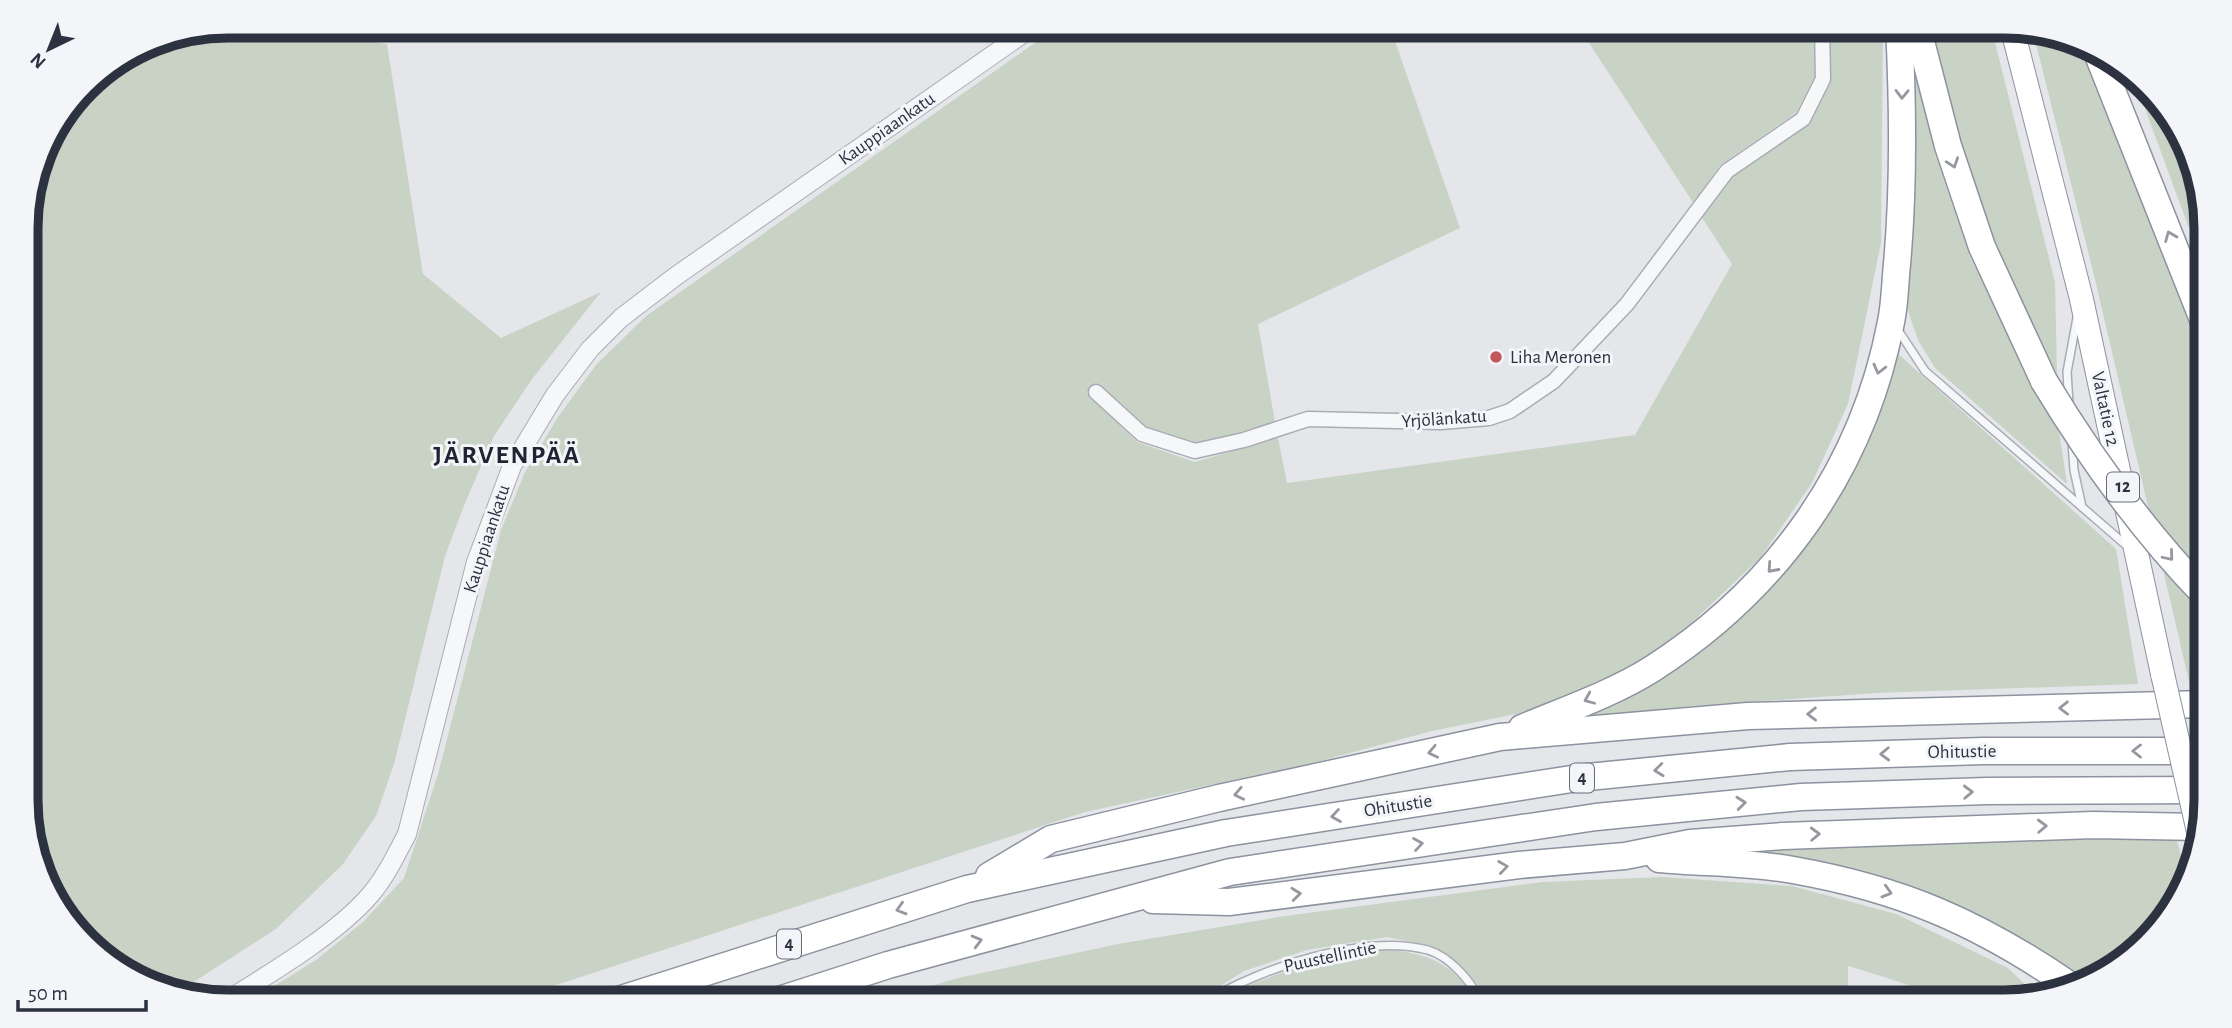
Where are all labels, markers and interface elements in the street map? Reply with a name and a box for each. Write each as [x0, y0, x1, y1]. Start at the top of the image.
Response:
north arrow [14, 14, 84, 84]
text: N [27, 49, 50, 72]
street label: Kauppiaankatu [835, 89, 939, 169]
one-way arrow [1894, 89, 1909, 100]
one-way arrow [1945, 157, 1960, 169]
one-way arrow [2164, 230, 2178, 242]
place label: Liha Meronen [1510, 348, 1611, 367]
marker: Liha Meronen [1488, 349, 1504, 365]
one-way arrow [1873, 363, 1887, 375]
street label: Valtatie 12 [2088, 370, 2122, 448]
street label: Yrjölänkatu [1401, 407, 1487, 431]
district label: JÄRVENPÄÄ [433, 441, 581, 468]
road number: 12 [2107, 472, 2139, 502]
street label: Kauppiaankatu [461, 482, 514, 595]
one-way arrow [2161, 548, 2173, 561]
one-way arrow [1768, 559, 1781, 572]
one-way arrow [1584, 691, 1597, 705]
one-way arrow [2058, 700, 2069, 716]
one-way arrow [1806, 707, 1817, 722]
street label: Ohitustie [1927, 742, 1997, 762]
one-way arrow [1427, 743, 1439, 758]
one-way arrow [2132, 743, 2142, 759]
one-way arrow [1880, 746, 1891, 761]
one-way arrow [1653, 762, 1664, 777]
road number: 4 [1570, 764, 1594, 792]
one-way arrow [1963, 784, 1974, 799]
one-way arrow [1233, 786, 1245, 800]
street label: Ohitustie [1363, 791, 1433, 821]
one-way arrow [1736, 796, 1747, 811]
one-way arrow [1331, 808, 1342, 823]
one-way arrow [2037, 819, 2048, 834]
one-way arrow [1809, 827, 1820, 842]
one-way arrow [1413, 837, 1424, 852]
one-way arrow [1497, 860, 1509, 875]
one-way arrow [1880, 883, 1892, 898]
one-way arrow [1290, 887, 1302, 902]
one-way arrow [896, 900, 908, 915]
road number: 4 [777, 930, 801, 959]
one-way arrow [971, 935, 983, 950]
street label: Puustellintie [1282, 938, 1378, 976]
scale bar [18, 968, 145, 1012]
text: 50 m [28, 983, 68, 1004]

